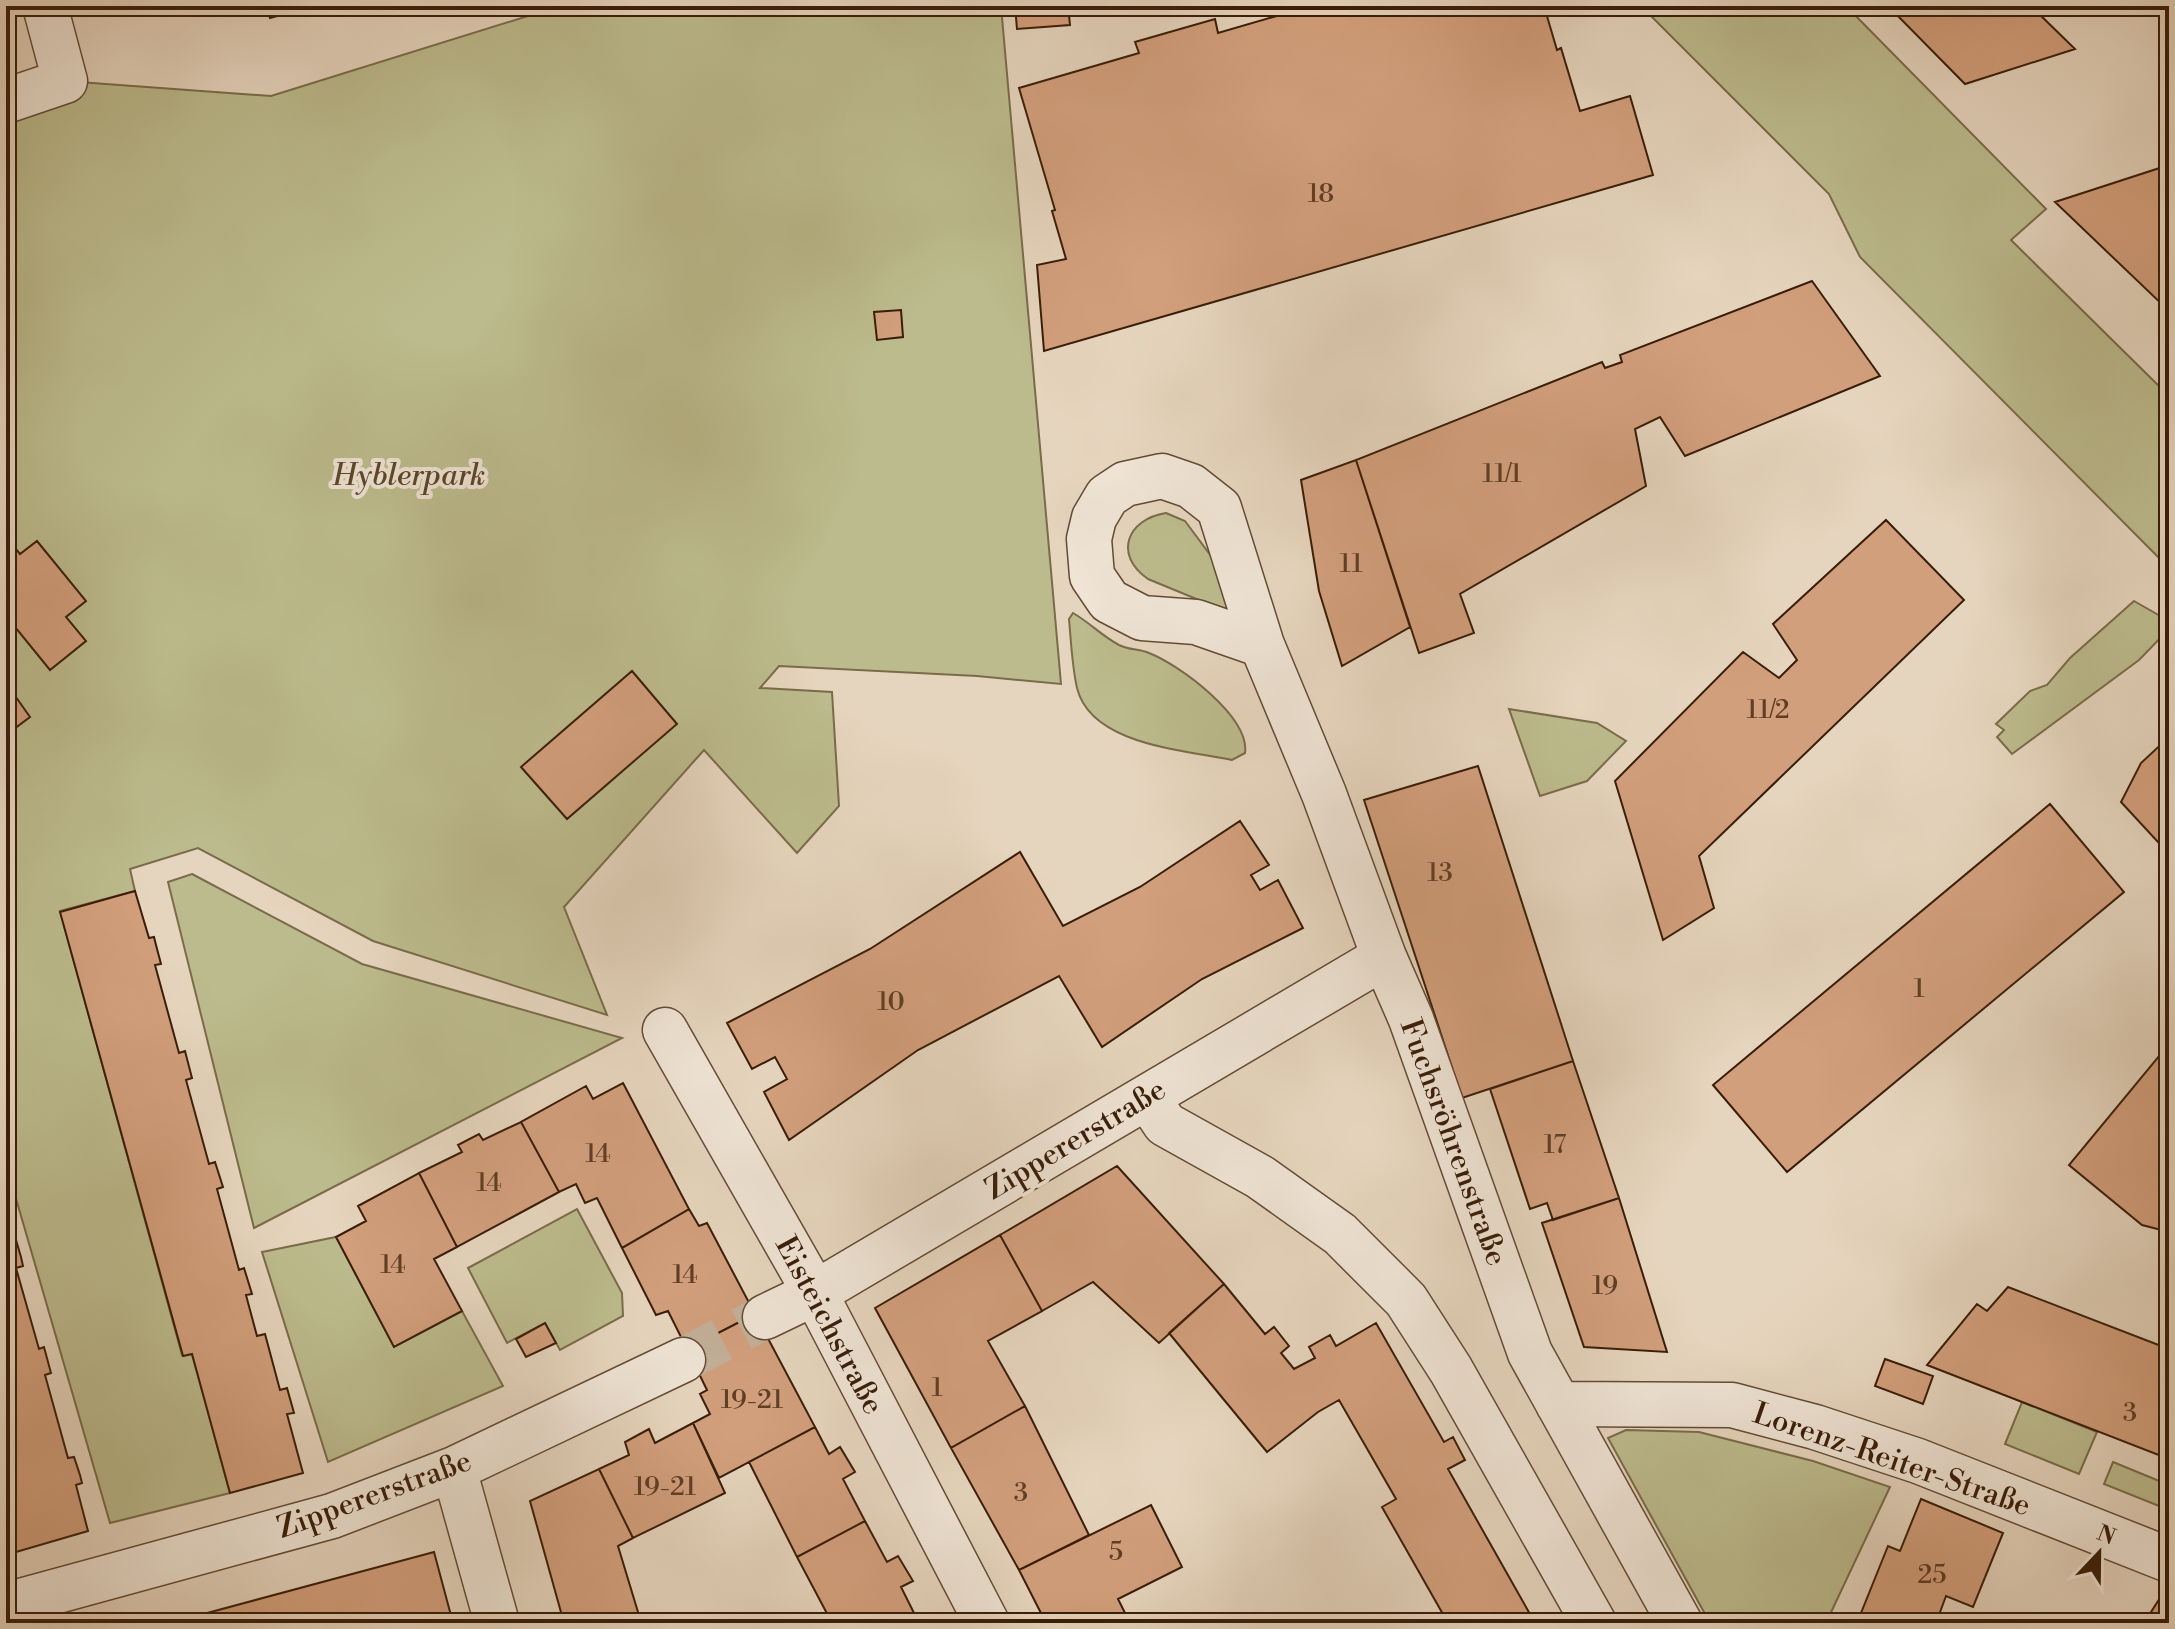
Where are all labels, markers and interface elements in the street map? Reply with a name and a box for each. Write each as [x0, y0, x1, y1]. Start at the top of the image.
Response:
house number: 18 [1308, 178, 1334, 210]
park label: Hyblerpark [331, 457, 486, 495]
house number: 11/1 [1482, 458, 1522, 490]
house number: 11 [1339, 548, 1363, 580]
house number: 11/2 [1746, 694, 1790, 726]
house number: 13 [1427, 857, 1453, 889]
house number: 1 [1913, 973, 1925, 1005]
house number: 10 [877, 986, 905, 1018]
street label: Fuchsröhrenstraße [1391, 1014, 1515, 1271]
street label: Zippererstraße [978, 1071, 1173, 1209]
house number: 17 [1544, 1129, 1566, 1161]
house number: 14 [585, 1138, 611, 1170]
house number: 14 [476, 1167, 502, 1199]
street label: Eisteichstraße [766, 1230, 892, 1421]
house number: 14 [380, 1249, 406, 1281]
house number: 14 [672, 1259, 698, 1291]
house number: 19 [1592, 1270, 1618, 1302]
house number: 1 [931, 1372, 943, 1404]
house number: 19-21 [721, 1384, 783, 1416]
street label: Lorenz-Reiter-Straße [1748, 1395, 2035, 1525]
house number: 3 [2123, 1397, 2137, 1429]
street label: Zippererstraße [272, 1442, 477, 1548]
house number: 19-21 [634, 1471, 696, 1503]
house number: 3 [1014, 1477, 1028, 1509]
north arrow [2059, 1513, 2139, 1593]
text: N [2093, 1520, 2120, 1552]
house number: 5 [1109, 1536, 1123, 1568]
house number: 25 [1917, 1559, 1947, 1591]

